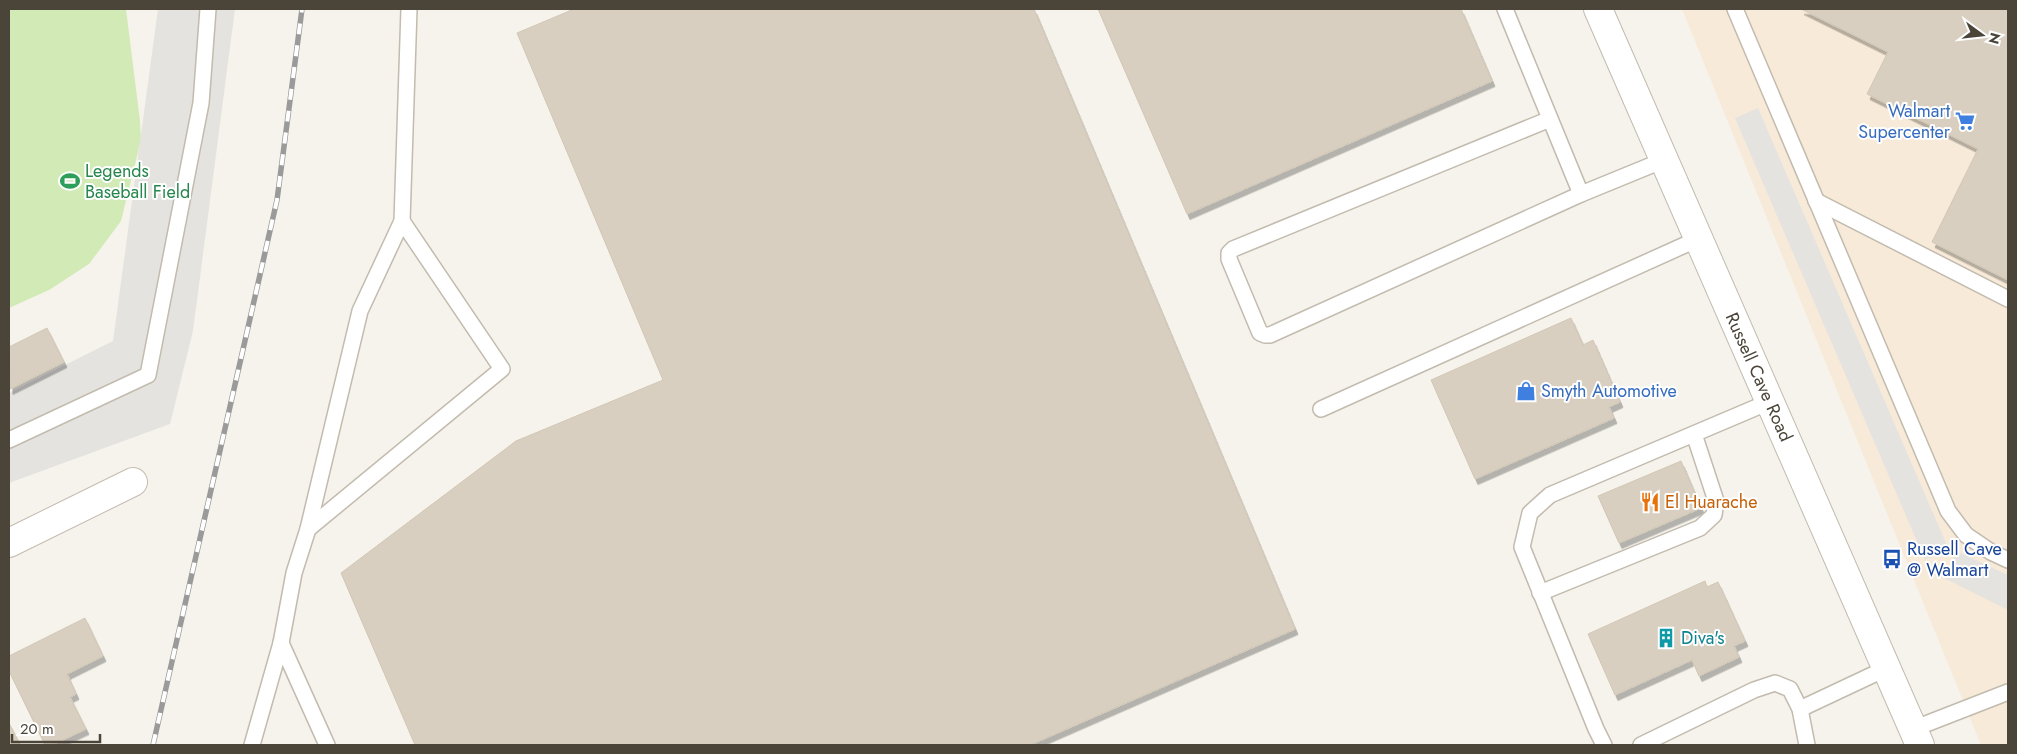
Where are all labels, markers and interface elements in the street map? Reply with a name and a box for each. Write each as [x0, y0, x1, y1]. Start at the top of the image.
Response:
north arrow [1957, 10, 2007, 60]
text: N [1983, 30, 2006, 46]
place label: Walmart Supercenter [1858, 98, 1951, 145]
supermarket icon: Walmart Supercenter [1954, 110, 1976, 132]
place label: Legends Baseball Field [85, 158, 190, 205]
sports icon: Legends Baseball Field [59, 170, 81, 192]
street label: Russell Cave Road [1719, 308, 1799, 446]
place label: Smyth Automotive [1541, 378, 1677, 404]
shop icon: Smyth Automotive [1515, 380, 1537, 402]
place label: El Huarache [1665, 489, 1758, 515]
restaurant icon: El Huarache [1639, 491, 1661, 513]
place label: Russell Cave @ Walmart [1907, 536, 2002, 583]
bus stop icon: Russell Cave @ Walmart [1881, 548, 1903, 570]
place label: Diva's [1681, 625, 1725, 651]
building icon: Diva's [1655, 627, 1677, 649]
scale bar [12, 712, 100, 744]
text: 20 m [20, 718, 54, 740]

